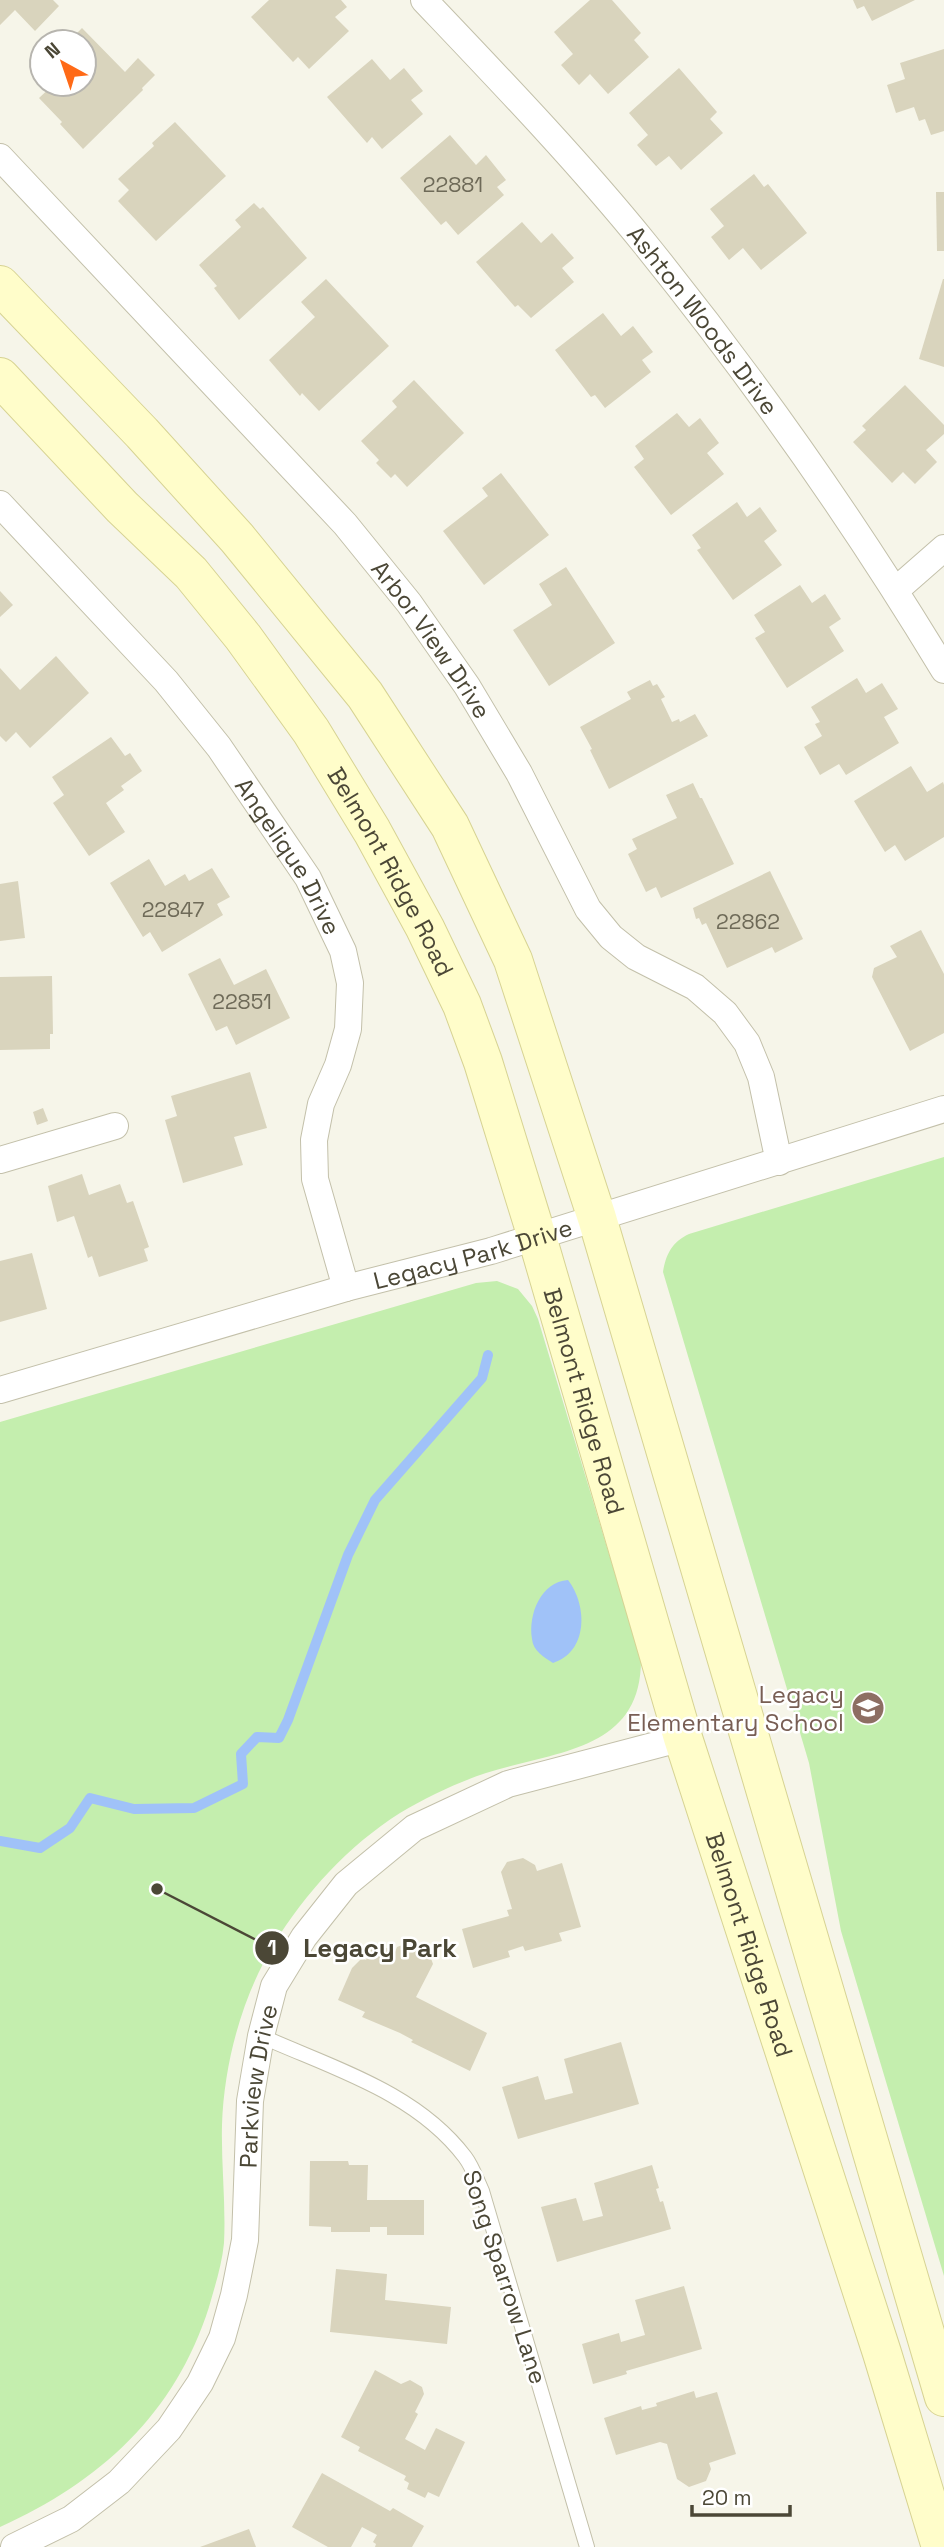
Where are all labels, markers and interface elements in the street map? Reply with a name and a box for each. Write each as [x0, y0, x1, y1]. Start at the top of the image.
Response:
north arrow [28, 28, 98, 98]
text: N [39, 37, 65, 64]
house number: 22881 [423, 171, 483, 198]
street label: Ashton Woods Drive [621, 219, 786, 421]
street label: Arbor View Drive [365, 554, 498, 724]
street label: Belmont Ridge Road [321, 761, 461, 981]
street label: Angelique Drive [229, 771, 348, 940]
house number: 22847 [142, 896, 205, 923]
house number: 22862 [716, 908, 780, 935]
house number: 22851 [212, 988, 272, 1015]
street label: Legacy Park Drive [370, 1211, 576, 1296]
street label: Belmont Ridge Road [537, 1284, 632, 1518]
place label: Legacy Elementary School [627, 1679, 844, 1738]
school or university icon: Legacy Elementary School [849, 1689, 887, 1727]
street label: Belmont Ridge Road [699, 1828, 801, 2061]
callout: Legacy Park [254, 1924, 471, 1971]
text: Legacy Park [303, 1931, 457, 1965]
text: 1 [267, 1934, 277, 1961]
street label: Parkview Drive [232, 2001, 284, 2169]
street label: Song Sparrow Lane [456, 2166, 554, 2388]
scale bar [692, 2474, 790, 2518]
text: 20 m [702, 2484, 752, 2511]

